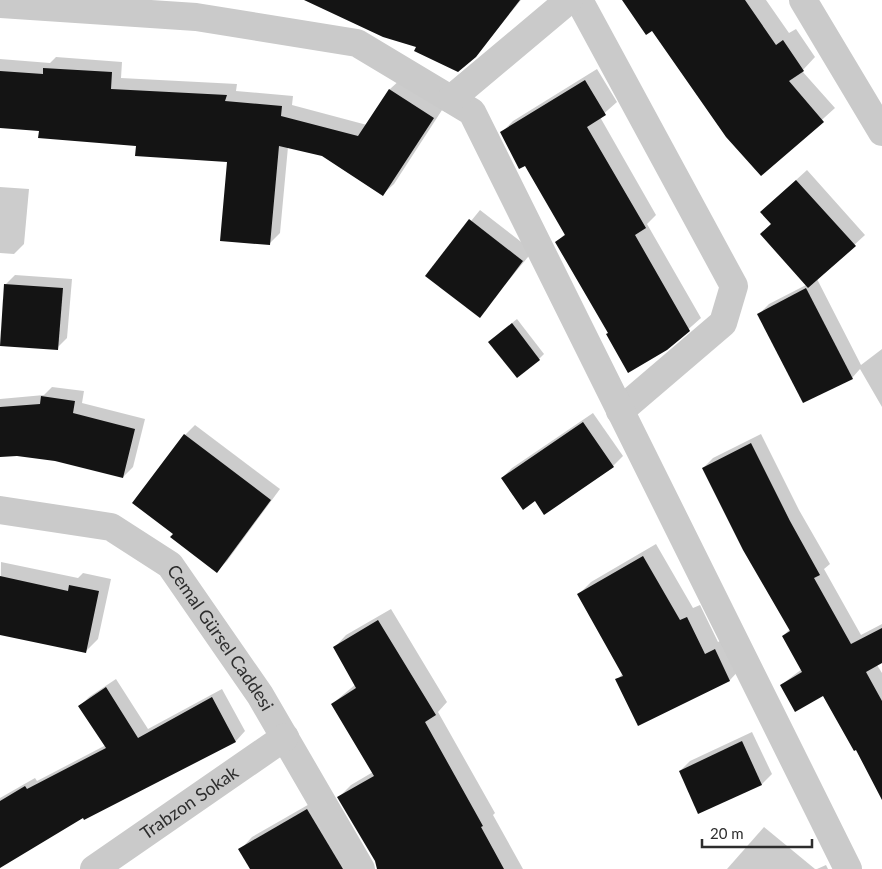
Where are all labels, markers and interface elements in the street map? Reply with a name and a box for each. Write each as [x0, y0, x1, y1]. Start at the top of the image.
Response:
street label: Cemal Gürsel Caddesi [163, 560, 279, 714]
street label: Trabzon Sokak [136, 760, 243, 844]
scale bar [702, 816, 812, 848]
text: 20 m [710, 824, 744, 842]

